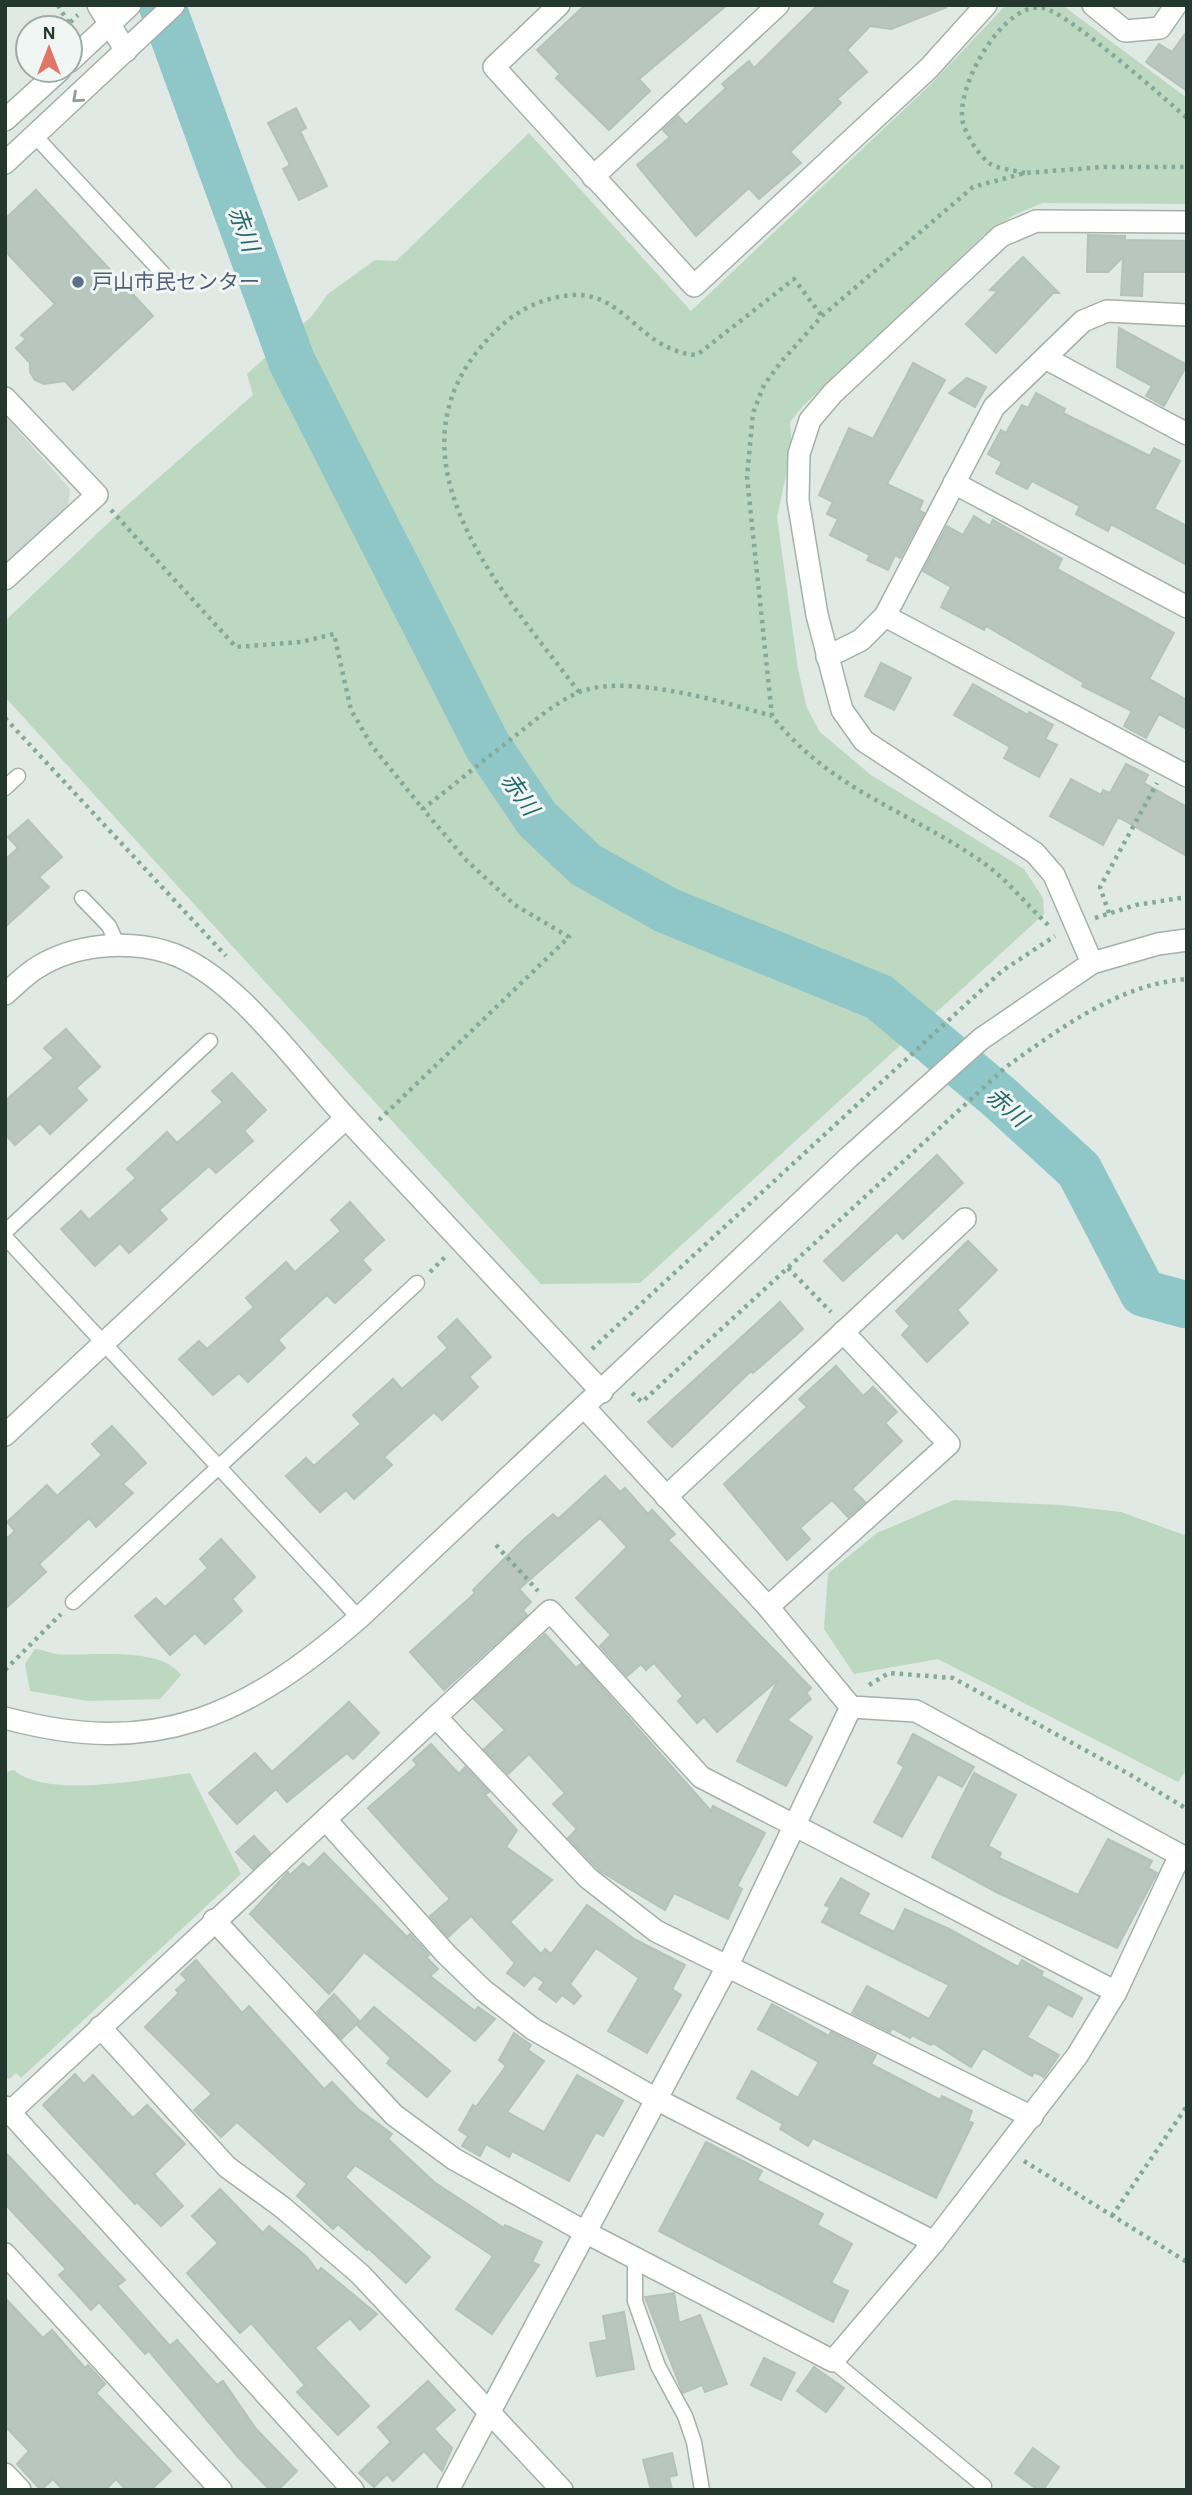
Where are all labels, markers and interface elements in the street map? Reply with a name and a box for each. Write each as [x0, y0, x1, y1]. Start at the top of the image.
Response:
north arrow [14, 14, 84, 84]
text: N [42, 24, 56, 43]
one-way arrow [72, 89, 85, 102]
water label: 赤川 [224, 203, 264, 258]
place label: 戸山市民センター [92, 271, 260, 293]
marker: 戸山市民センター [70, 274, 86, 290]
water label: 赤川 [496, 768, 545, 823]
water label: 赤川 [981, 1083, 1034, 1134]

